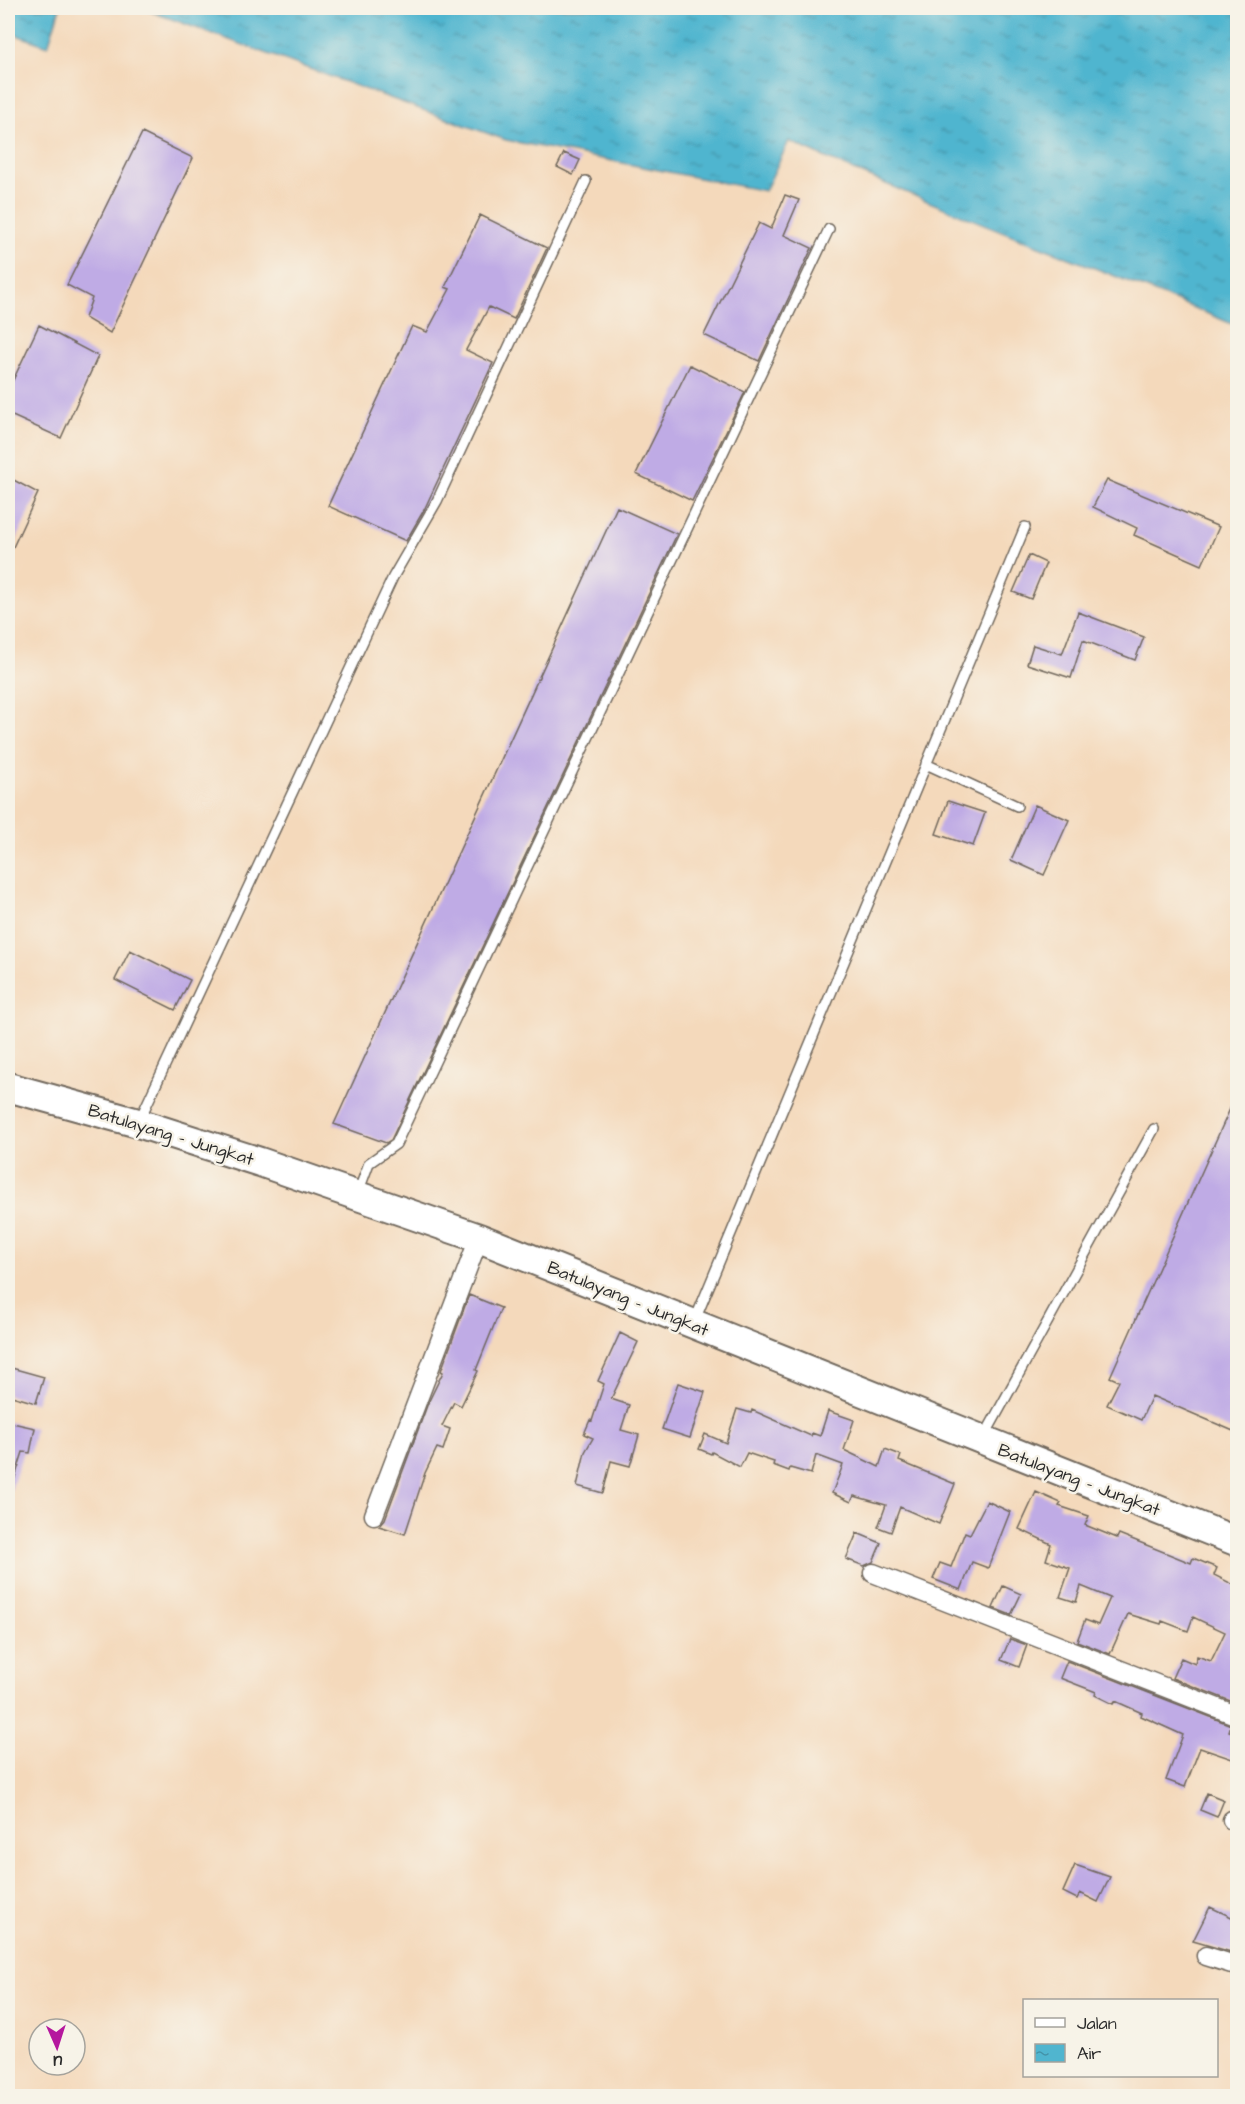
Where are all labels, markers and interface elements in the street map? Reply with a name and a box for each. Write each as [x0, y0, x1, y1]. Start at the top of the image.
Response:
street label: Batulayang - Jungkat [85, 1098, 258, 1173]
street label: Batulayang - Jungkat [543, 1255, 713, 1344]
street label: Batulayang - Jungkat [994, 1437, 1165, 1524]
legend [1023, 1999, 1218, 2077]
text: Jalan [1077, 2011, 1117, 2036]
north arrow [27, 2017, 87, 2077]
text: Air [1077, 2041, 1101, 2066]
text: U [53, 2050, 63, 2072]

